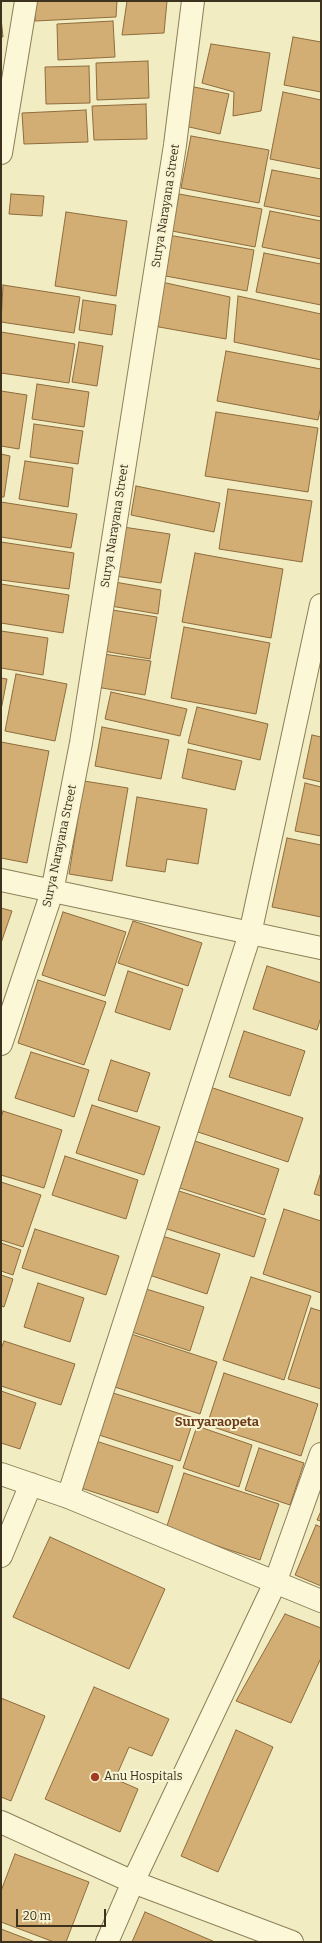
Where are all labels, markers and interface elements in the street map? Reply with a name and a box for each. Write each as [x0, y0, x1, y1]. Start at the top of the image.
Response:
street label: Surya Narayana Street [149, 143, 183, 269]
street label: Surya Narayana Street [98, 463, 132, 589]
street label: Surya Narayana Street [40, 783, 80, 909]
district label: Suryaraopeta [175, 1414, 259, 1430]
place label: Anu Hospitals [104, 1770, 182, 1784]
marker: Anu Hospitals [89, 1771, 101, 1783]
scale bar [18, 1901, 108, 1927]
text: 20 m [23, 1909, 51, 1923]

